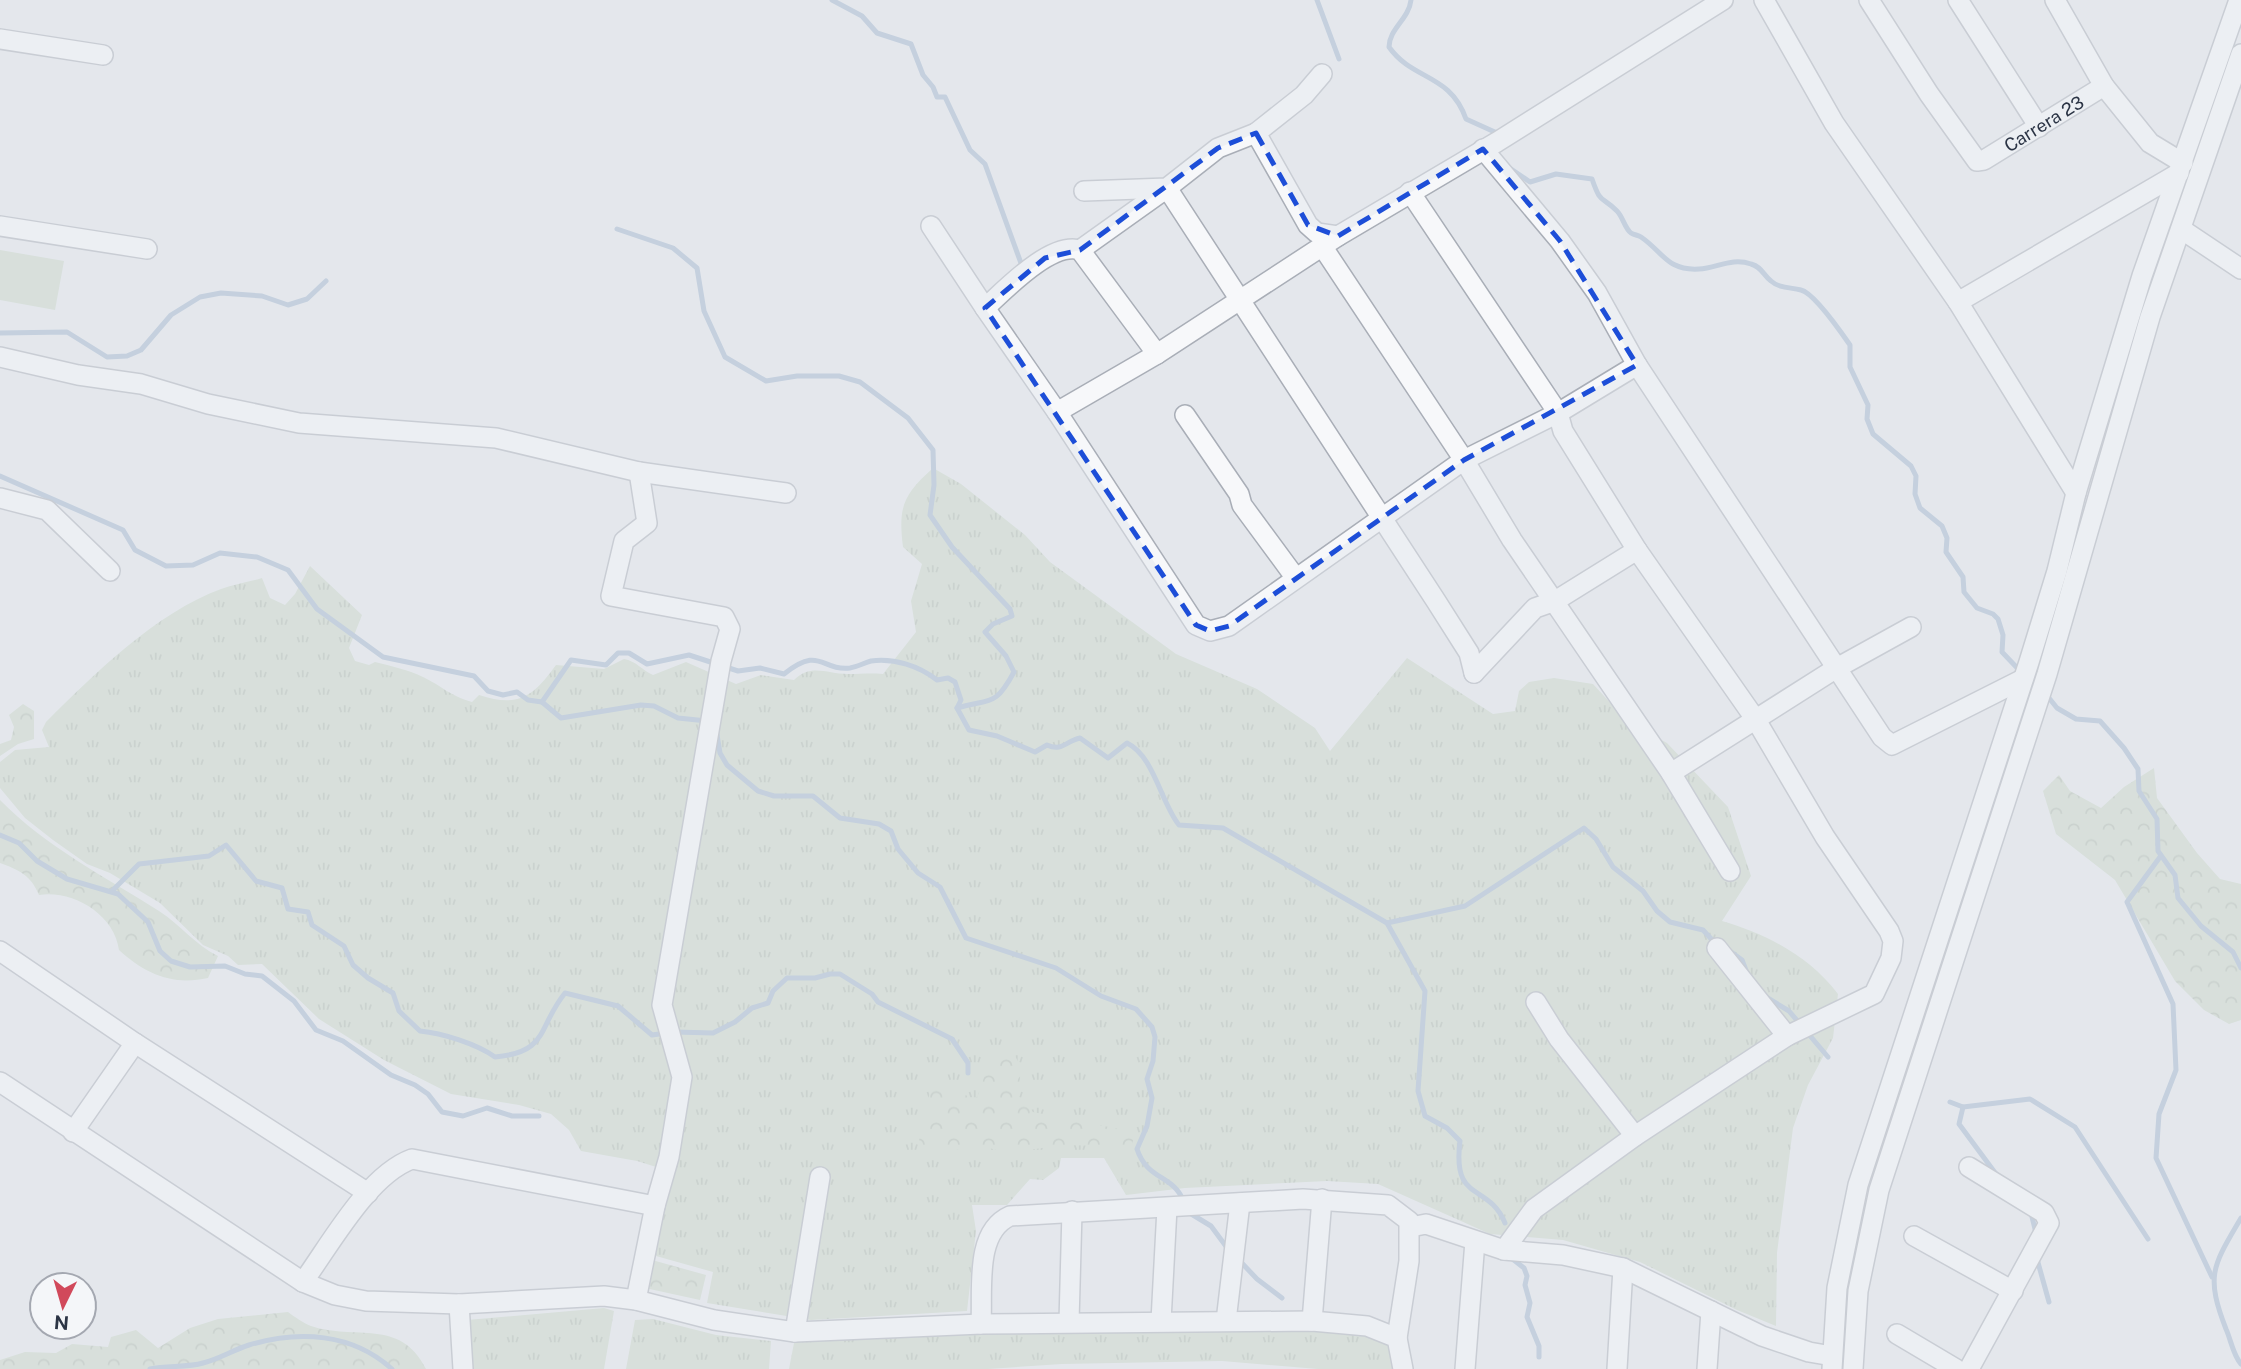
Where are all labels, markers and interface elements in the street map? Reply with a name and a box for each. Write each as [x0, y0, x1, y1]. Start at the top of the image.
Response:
street label: Carrera 23 [2000, 91, 2087, 156]
north arrow [28, 1271, 98, 1341]
text: N [53, 1311, 70, 1335]

